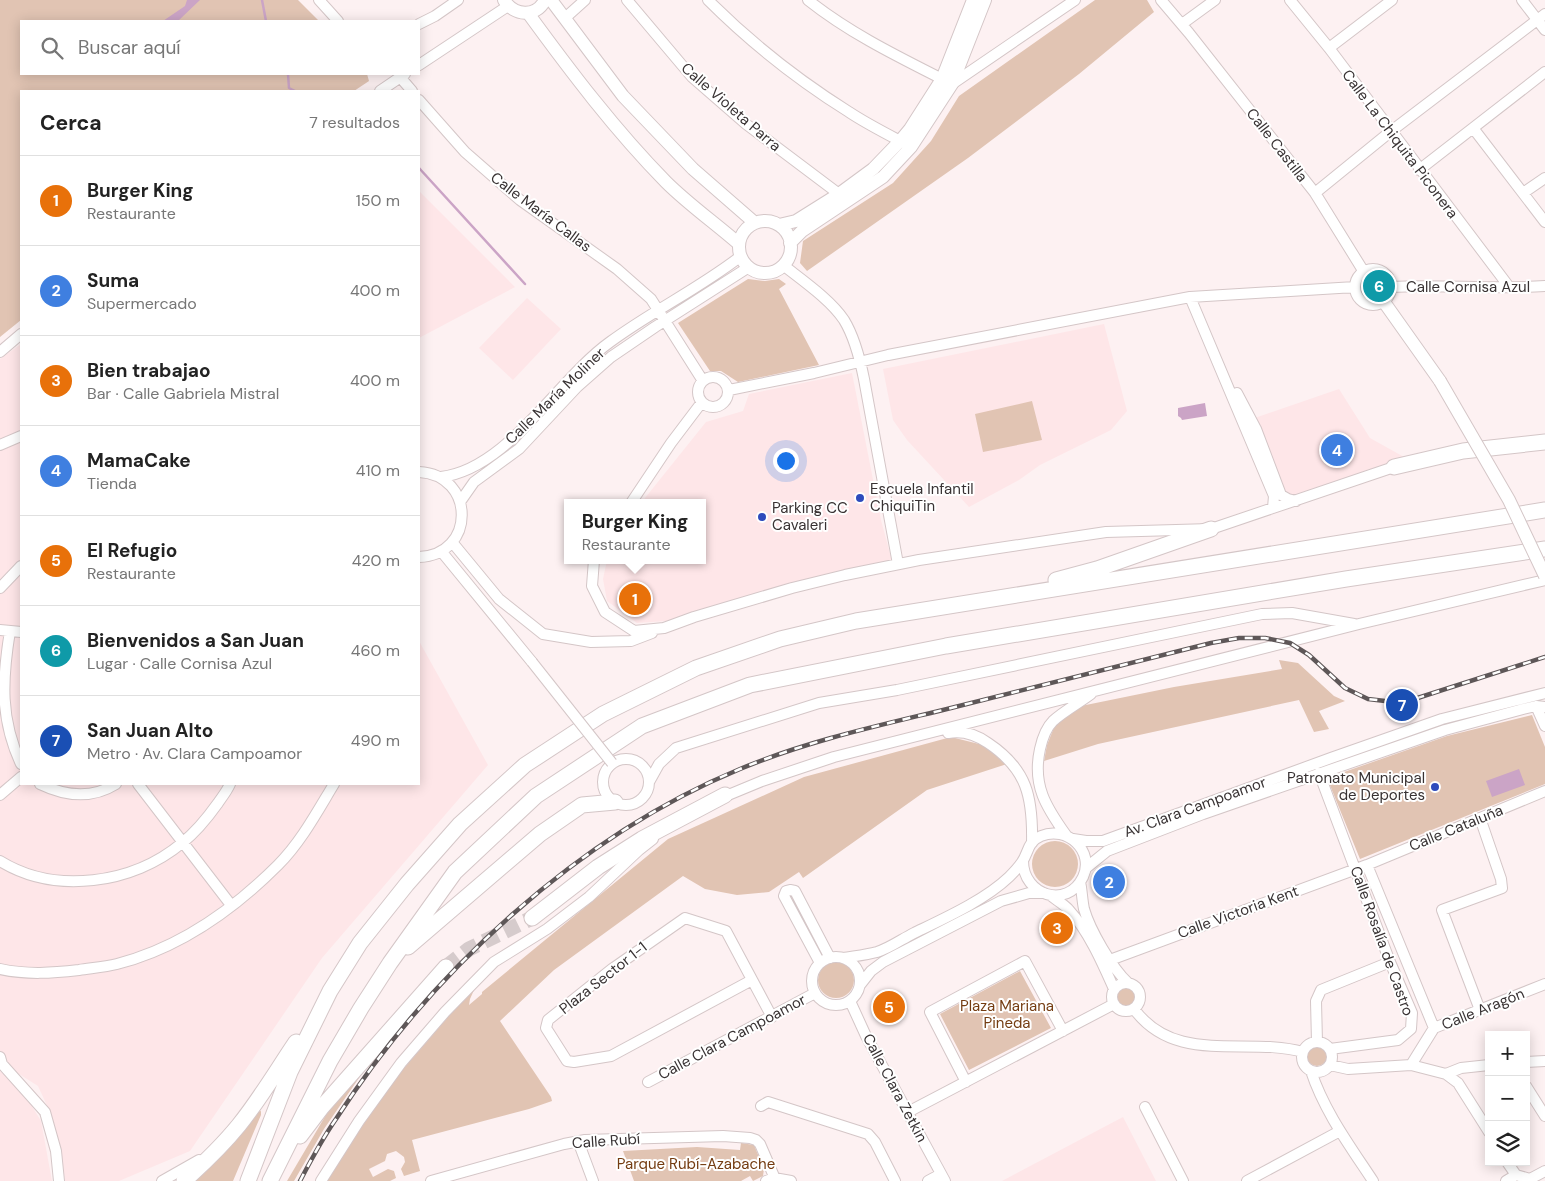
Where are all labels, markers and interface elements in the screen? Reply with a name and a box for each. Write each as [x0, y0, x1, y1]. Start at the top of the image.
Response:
search box [20, 20, 420, 75]
icon: search [38, 34, 66, 62]
text: Buscar aquí [78, 35, 181, 60]
street label: Calle Violeta Parra [677, 58, 785, 156]
street label: Calle La Chiquita Piconera [1337, 66, 1463, 222]
street label: Calle Castilla [1242, 104, 1312, 186]
text: Cerca [40, 109, 102, 137]
text: 7 resultados [309, 112, 400, 133]
street label: Calle María Callas [487, 168, 595, 256]
text: Burger King [87, 178, 194, 203]
text: 1 [53, 190, 59, 211]
text: 150 m [356, 190, 400, 211]
text: Restaurante [87, 203, 176, 224]
pin: 6 [1363, 267, 1395, 305]
text: Suma [87, 268, 139, 293]
street label: Calle Cornisa Azul [1406, 277, 1530, 297]
text: 2 [51, 280, 61, 301]
text: 400 m [350, 280, 400, 301]
text: Supermercado [87, 293, 197, 314]
street label: Calle María Moliner [501, 343, 609, 449]
text: Bien trabajao [87, 358, 211, 383]
text: 3 [51, 370, 61, 391]
text: 400 m [350, 370, 400, 391]
text: Bar · Calle Gabriela Mistral [87, 383, 279, 404]
pin: 4 [1321, 431, 1353, 469]
text: MamaCake [87, 448, 191, 473]
your location [773, 448, 799, 474]
text: 4 [51, 460, 61, 481]
text: 410 m [356, 460, 400, 481]
text: Tienda [87, 473, 137, 494]
place label: Escuela Infantil ChiquiTin [870, 479, 974, 516]
marker: Escuela Infantil ChiquiTin [854, 492, 866, 504]
place label: Parking CC Cavaleri [772, 498, 848, 535]
popup [564, 499, 706, 564]
text: Burger King [582, 509, 688, 534]
marker: Parking CC Cavaleri [756, 511, 768, 523]
text: Restaurante [582, 534, 671, 555]
text: El Refugio [87, 538, 177, 563]
text: 5 [51, 550, 61, 571]
text: 420 m [352, 550, 400, 571]
text: Restaurante [87, 563, 176, 584]
pin: 1 [619, 580, 651, 618]
text: Bienvenidos a San Juan [87, 628, 304, 653]
text: 6 [51, 640, 61, 661]
text: 460 m [351, 640, 400, 661]
text: Lugar · Calle Cornisa Azul [87, 653, 272, 674]
pin: 7 [1386, 686, 1418, 724]
text: San Juan Alto [87, 718, 213, 743]
text: 7 [52, 730, 60, 751]
text: 490 m [351, 730, 400, 751]
text: Metro · Av. Clara Campoamor [87, 743, 302, 764]
place label: Patronato Municipal de Deportes [1287, 768, 1425, 805]
street label: Av. Clara Campoamor [1121, 772, 1269, 842]
marker: Patronato Municipal de Deportes [1429, 781, 1441, 793]
street label: Calle Cataluña [1406, 800, 1506, 856]
pin: 2 [1093, 863, 1125, 901]
street label: Calle Rosalía de Castro [1346, 863, 1418, 1019]
street label: Calle Victoria Kent [1175, 881, 1301, 943]
pin: 3 [1041, 909, 1073, 947]
street label: Plaza Sector 1-1 [555, 937, 651, 1019]
street label: Calle Aragón [1439, 983, 1527, 1035]
pin: 5 [873, 988, 905, 1026]
street label: Calle Clara Campoamor [655, 989, 810, 1084]
park label: Plaza Mariana Pineda [960, 996, 1054, 1033]
street label: Calle Clara Zetkin [858, 1030, 932, 1146]
map controls [1485, 1031, 1530, 1166]
button: + [1485, 1031, 1530, 1076]
button: − [1485, 1076, 1530, 1121]
button: layers [1485, 1121, 1530, 1166]
street label: Calle Rubí [571, 1129, 641, 1153]
park label: Parque Rubí-Azabache [617, 1154, 775, 1174]

